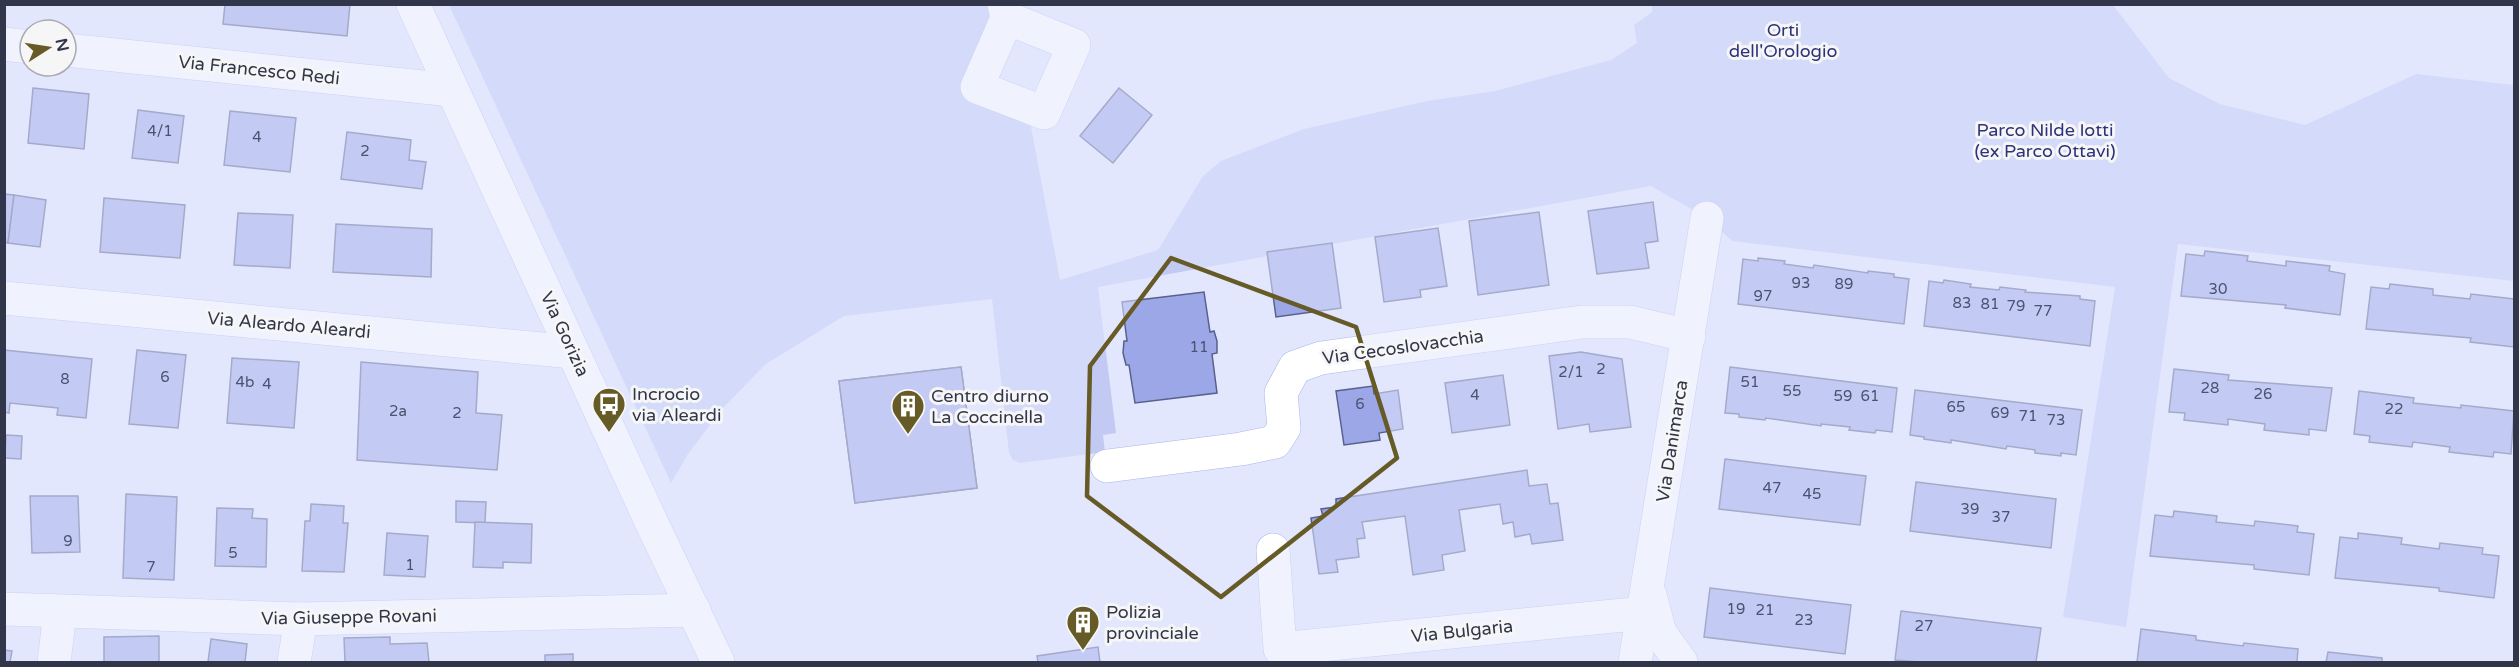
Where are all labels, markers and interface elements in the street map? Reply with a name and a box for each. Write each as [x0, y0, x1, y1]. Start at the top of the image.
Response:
north arrow [18, 18, 78, 78]
park label: Orti dell'Orologio [1729, 19, 1837, 62]
text: N [51, 37, 73, 53]
street label: Via Francesco Redi [177, 51, 341, 89]
park label: Parco Nilde Iotti (ex Parco Ottavi) [1974, 119, 2116, 162]
house number: 4/1 [147, 122, 173, 140]
house number: 4 [252, 128, 262, 146]
house number: 2 [360, 142, 370, 160]
house number: 93 [1792, 274, 1810, 292]
house number: 89 [1835, 275, 1853, 293]
house number: 30 [2209, 280, 2227, 298]
house number: 97 [1754, 287, 1772, 305]
street label: Via Gorizia [536, 288, 594, 380]
house number: 83 [1953, 294, 1971, 312]
house number: 81 [1981, 295, 1999, 313]
house number: 79 [2007, 297, 2025, 315]
house number: 77 [2034, 302, 2052, 320]
street label: Via Aleardo Aleardi [206, 307, 372, 343]
street label: Via Cecoslovacchia [1321, 325, 1485, 369]
house number: 11 [1190, 338, 1208, 356]
house number: 2 [1596, 360, 1606, 378]
house number: 2/1 [1558, 363, 1584, 381]
house number: 6 [160, 368, 170, 386]
house number: 8 [60, 370, 70, 388]
house number: 4b [236, 373, 254, 391]
house number: 51 [1741, 373, 1759, 391]
house number: 4 [262, 375, 272, 393]
street label: Via Danimarca [1651, 378, 1693, 504]
house number: 28 [2201, 379, 2219, 397]
house number: 55 [1783, 382, 1801, 400]
place label: Incrocio via Aleardi [632, 383, 721, 426]
place label: Centro diurno La Coccinella [931, 385, 1049, 428]
house number: 26 [2254, 385, 2272, 403]
bus stop icon: Incrocio via Aleardi [591, 386, 627, 433]
house number: 4 [1470, 386, 1480, 404]
house number: 59 [1834, 387, 1852, 405]
house number: 61 [1861, 387, 1879, 405]
building icon: Centro diurno La Coccinella [890, 388, 926, 435]
house number: 6 [1355, 395, 1365, 413]
house number: 65 [1947, 398, 1965, 416]
house number: 22 [2385, 400, 2403, 418]
house number: 2a [389, 402, 407, 420]
house number: 2 [452, 404, 462, 422]
house number: 69 [1991, 404, 2009, 422]
house number: 71 [2019, 407, 2037, 425]
house number: 73 [2047, 411, 2065, 429]
house number: 47 [1763, 479, 1781, 497]
house number: 45 [1803, 485, 1821, 503]
house number: 39 [1961, 500, 1979, 518]
house number: 37 [1992, 508, 2010, 526]
house number: 9 [63, 532, 73, 550]
house number: 5 [228, 544, 238, 562]
house number: 1 [405, 556, 415, 574]
house number: 7 [146, 558, 156, 576]
house number: 19 [1727, 600, 1745, 618]
place label: Polizia provinciale [1106, 601, 1199, 644]
house number: 21 [1756, 601, 1774, 619]
street label: Via Giuseppe Rovani [261, 604, 437, 630]
building icon: Polizia provinciale [1065, 604, 1101, 651]
house number: 23 [1795, 611, 1813, 629]
street label: Via Bulgaria [1410, 615, 1514, 647]
house number: 27 [1915, 617, 1933, 635]

